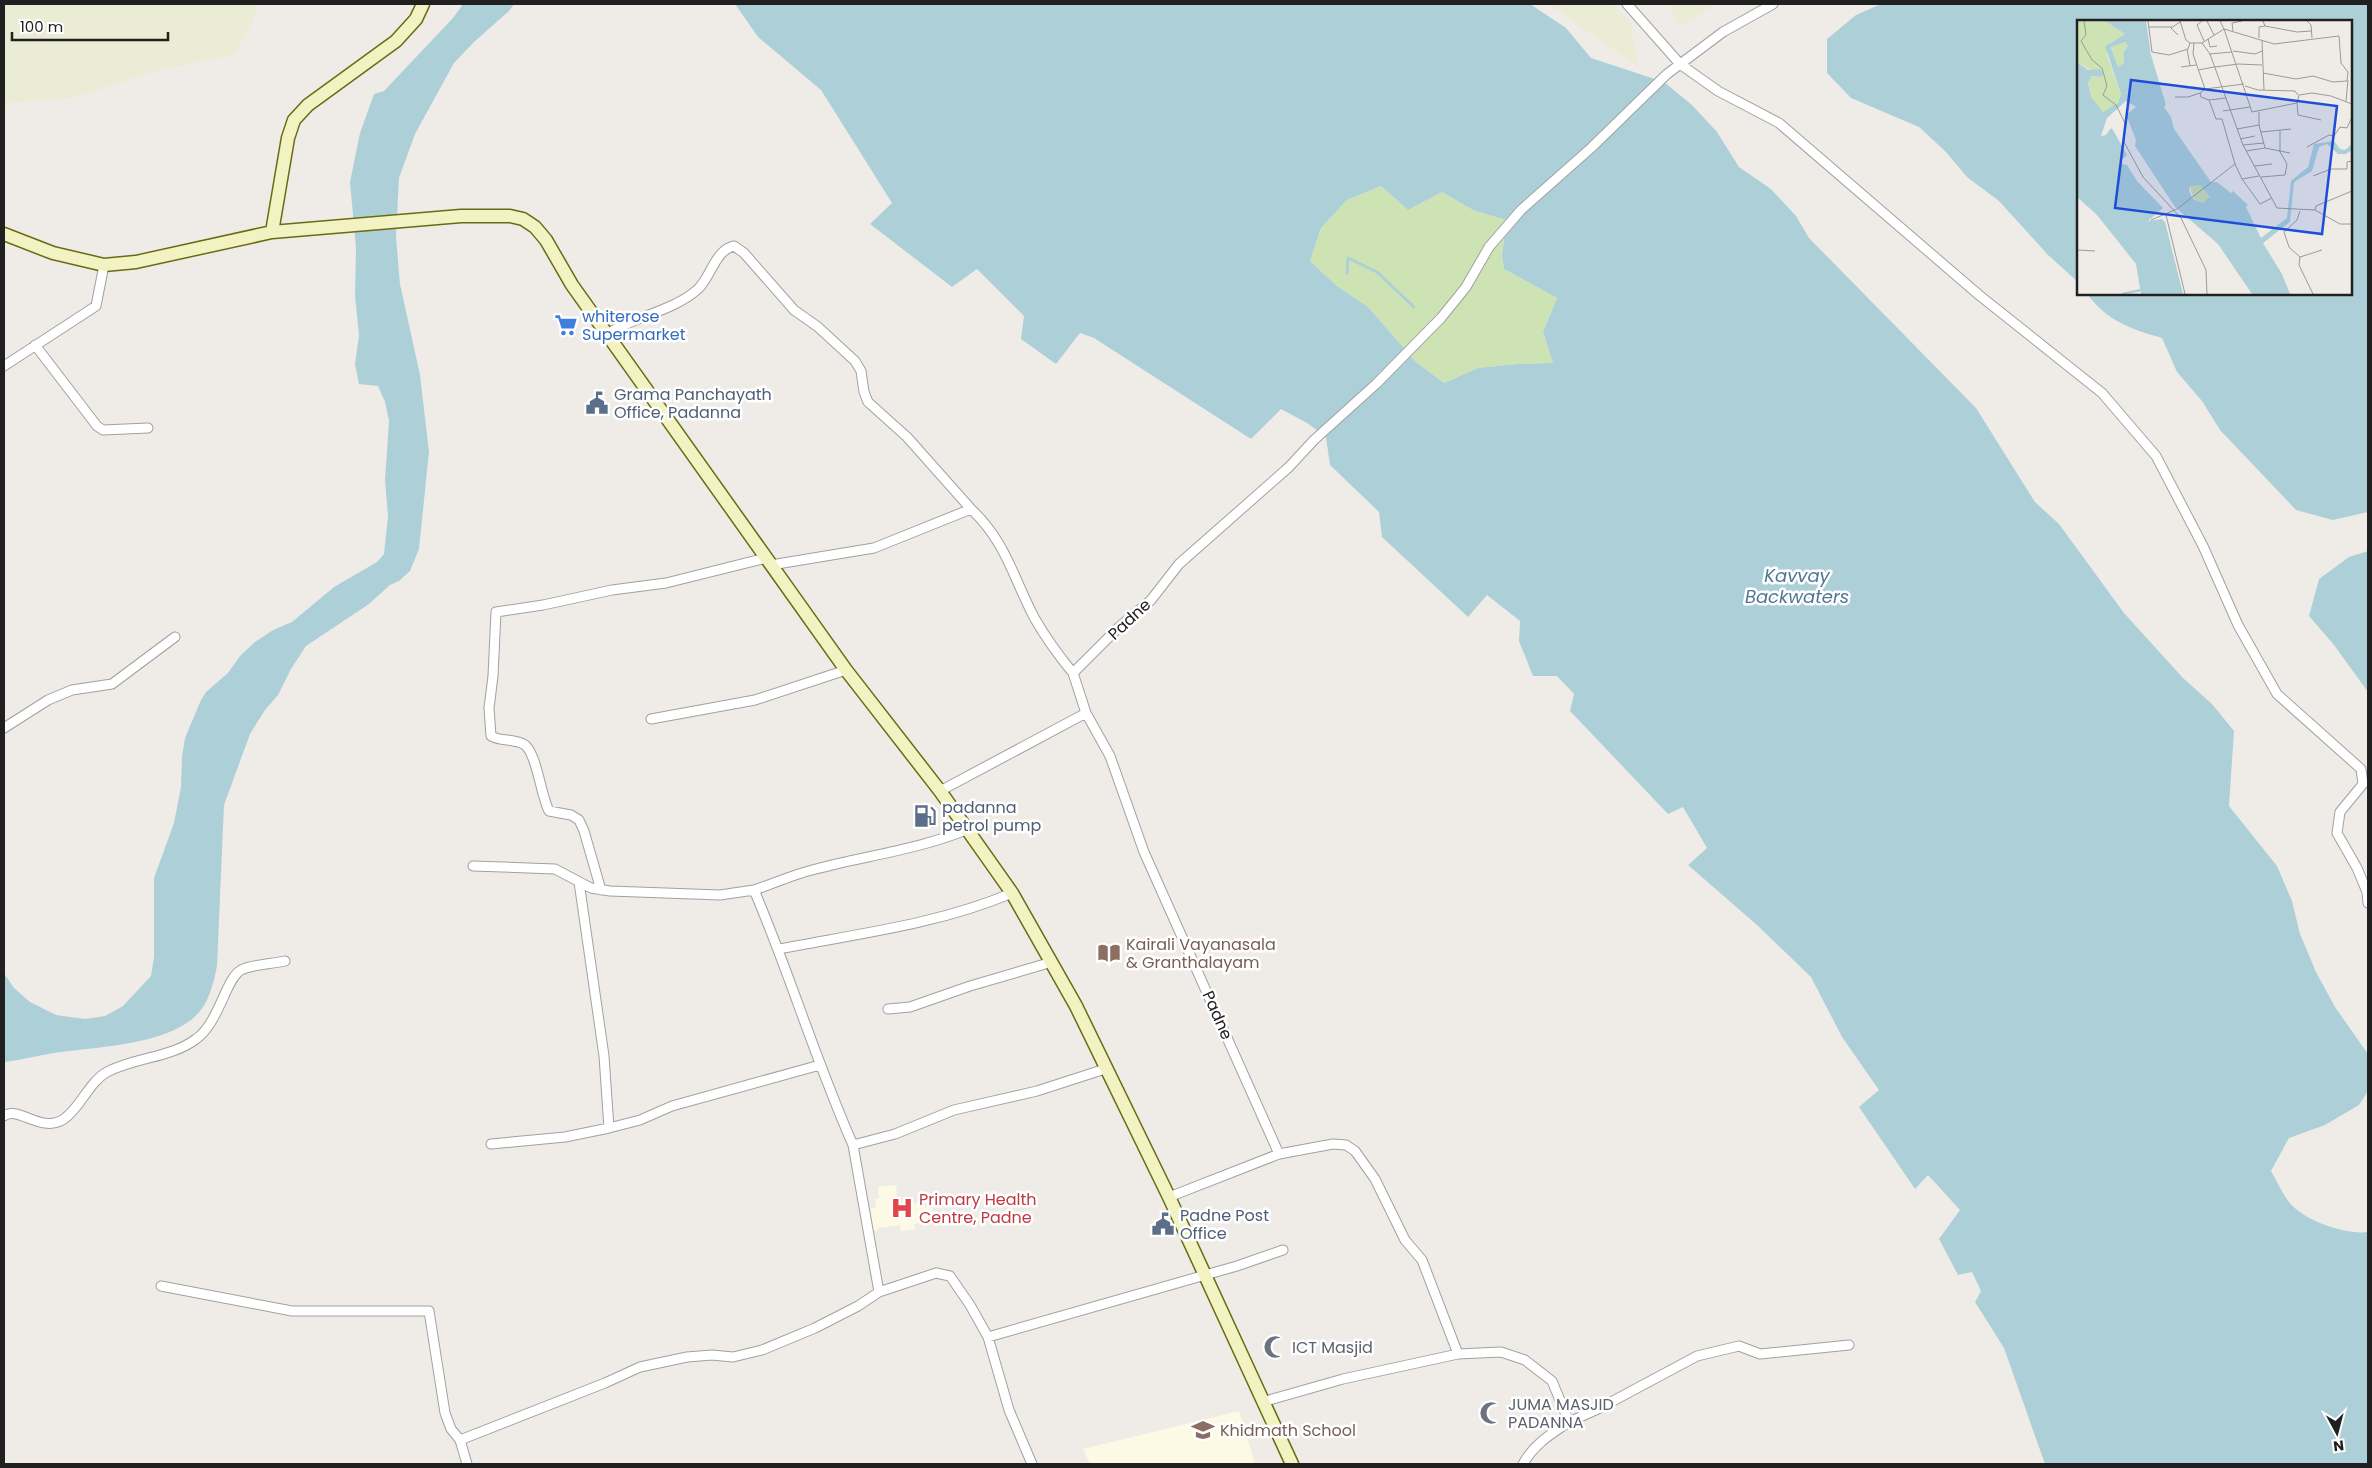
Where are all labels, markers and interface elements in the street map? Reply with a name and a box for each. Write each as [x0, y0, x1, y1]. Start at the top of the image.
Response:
scale bar [12, 10, 169, 42]
text: 100 m [20, 16, 63, 37]
inset map [2077, 20, 2352, 295]
place label: whiterose Supermarket [582, 305, 686, 346]
supermarket icon: whiterose Supermarket [553, 312, 579, 338]
place label: Grama Panchayath Office, Padanna [614, 383, 772, 424]
public building icon: Grama Panchayath Office, Padanna [584, 390, 610, 416]
water label: Kavvay Backwaters [1745, 563, 1849, 609]
street label: Padne [1103, 593, 1156, 645]
place label: padanna petrol pump [942, 796, 1042, 837]
fuel station icon: padanna petrol pump [912, 803, 938, 829]
place label: Kairali Vayanasala & Granthalayam [1126, 933, 1276, 974]
library icon: Kairali Vayanasala & Granthalayam [1096, 940, 1122, 966]
street label: Padne [1197, 987, 1238, 1043]
place label: Primary Health Centre, Padne [919, 1188, 1037, 1229]
hospital icon: Primary Health Centre, Padne [889, 1195, 915, 1221]
place label: Padne Post Office [1180, 1204, 1269, 1245]
public building icon: Padne Post Office [1150, 1211, 1176, 1237]
mosque icon: ICT Masjid [1262, 1334, 1288, 1360]
place label: ICT Masjid [1292, 1336, 1373, 1359]
place label: JUMA MASJID PADANNA [1508, 1393, 1614, 1434]
mosque icon: JUMA MASJID PADANNA [1478, 1400, 1504, 1426]
north arrow [2312, 1408, 2362, 1458]
school or university icon: Khidmath School [1190, 1417, 1216, 1443]
place label: Khidmath School [1220, 1419, 1356, 1442]
text: N [2332, 1435, 2345, 1456]

